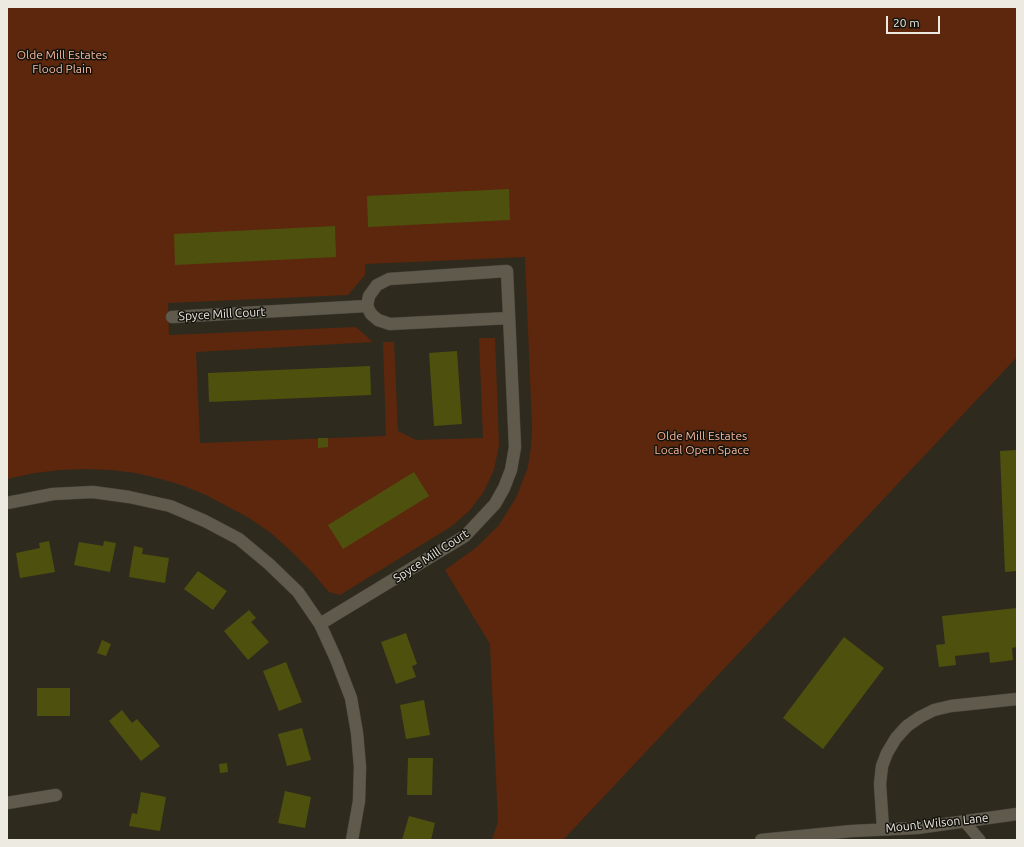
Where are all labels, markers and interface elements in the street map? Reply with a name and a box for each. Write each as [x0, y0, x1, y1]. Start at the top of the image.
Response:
scale bar [888, 8, 942, 34]
text: 20 m [893, 16, 920, 29]
park label: Olde Mill Estates Flood Plain [17, 48, 107, 76]
street label: Spyce Mill Court [178, 305, 266, 323]
park label: Olde Mill Estates Local Open Space [655, 429, 749, 457]
street label: Spyce Mill Court [391, 526, 471, 586]
street label: Mount Wilson Lane [885, 810, 989, 836]

